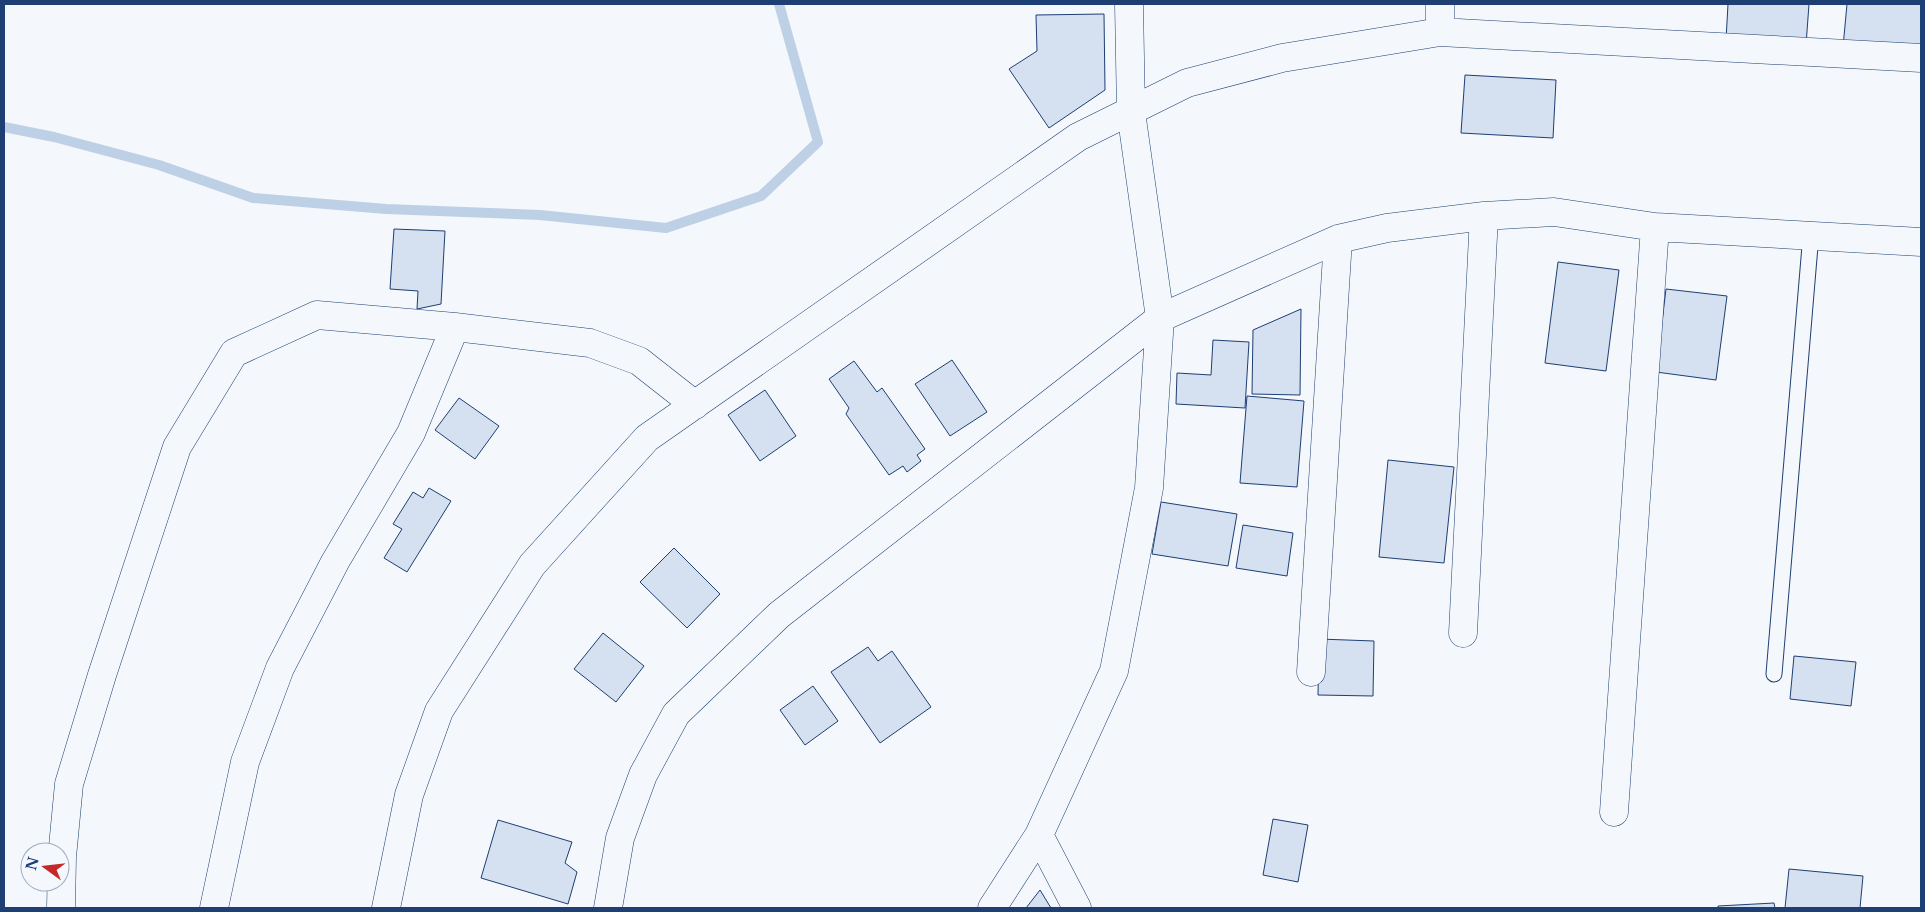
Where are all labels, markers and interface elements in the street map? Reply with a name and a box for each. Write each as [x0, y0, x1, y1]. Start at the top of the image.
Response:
north arrow [20, 842, 70, 892]
text: N [22, 855, 43, 872]

